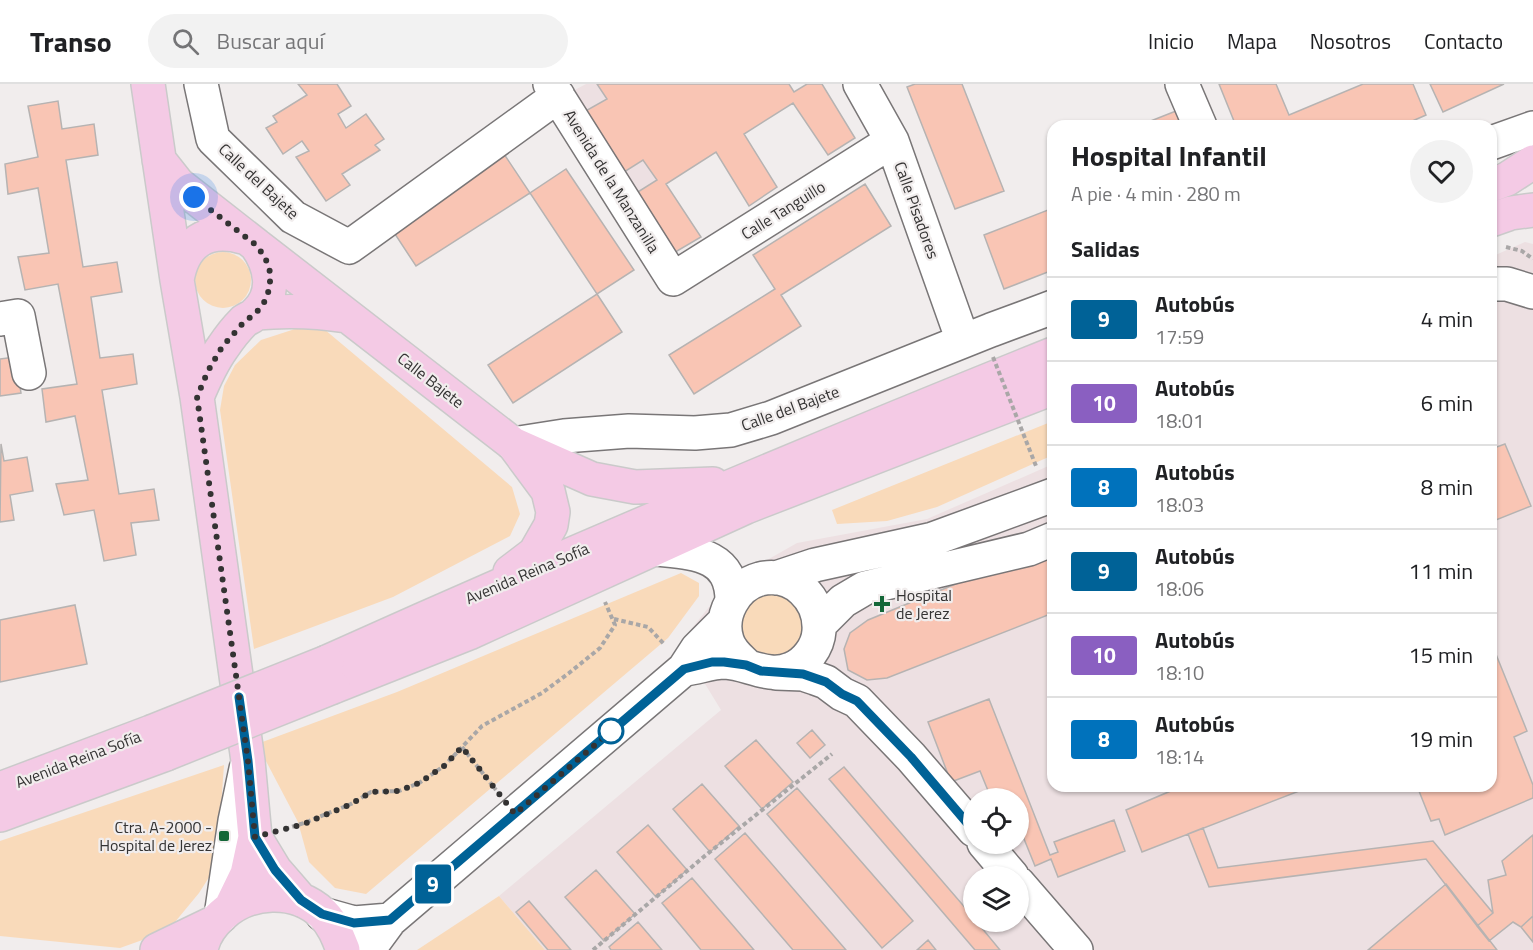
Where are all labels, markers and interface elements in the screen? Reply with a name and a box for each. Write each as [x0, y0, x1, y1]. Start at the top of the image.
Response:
search box [148, 14, 568, 68]
text: Transo [30, 20, 112, 63]
text: Buscar aquí [217, 24, 324, 58]
icon: search [169, 25, 202, 58]
text: Inicio [1148, 25, 1194, 57]
text: Mapa [1227, 25, 1277, 57]
text: Nosotros [1310, 25, 1391, 57]
text: Contacto [1424, 25, 1503, 57]
street label: Avenida de la Manzanilla [558, 105, 666, 257]
text: Hospital Infantil [1071, 134, 1267, 177]
street label: Calle del Bajete [213, 137, 305, 225]
button: heart [1410, 140, 1473, 203]
street label: Calle Pisadores [888, 158, 946, 262]
street label: Calle Tanguillo [736, 175, 830, 245]
text: A pie · 4 min · 280 m [1071, 178, 1241, 209]
your location [179, 182, 209, 212]
text: Salidas [1071, 232, 1140, 266]
text: Autobús [1155, 287, 1235, 321]
text: 4 min [1421, 302, 1473, 336]
text: 9 [1098, 303, 1110, 335]
text: 17:59 [1155, 321, 1204, 352]
street label: Calle Bajete [393, 346, 469, 414]
text: Autobús [1155, 371, 1235, 405]
street label: Calle del Bajete [738, 379, 842, 437]
text: 6 min [1421, 386, 1473, 420]
text: 10 [1092, 387, 1116, 419]
text: 18:01 [1155, 405, 1204, 436]
text: Autobús [1155, 455, 1235, 489]
text: 8 min [1421, 470, 1473, 504]
text: 8 [1098, 471, 1110, 503]
text: 18:03 [1155, 489, 1204, 520]
street label: Avenida Reina Sofía [461, 536, 593, 610]
text: Autobús [1155, 539, 1235, 573]
text: 11 min [1408, 554, 1473, 588]
text: 9 [1098, 555, 1110, 587]
text: 18:06 [1155, 573, 1204, 604]
place label: Hospital de Jerez [896, 583, 952, 625]
marker: Hospital de Jerez [873, 595, 891, 613]
text: Autobús [1155, 623, 1235, 657]
text: 15 min [1408, 638, 1473, 672]
text: 10 [1092, 639, 1116, 671]
text: 18:10 [1155, 657, 1204, 688]
text: Autobús [1155, 707, 1235, 741]
unlabelled marker [598, 718, 624, 744]
text: 19 min [1408, 722, 1473, 756]
text: 8 [1098, 723, 1110, 755]
street label: Avenida Reina Sofía [12, 724, 144, 794]
text: 18:14 [1155, 741, 1204, 772]
map controls [963, 788, 1029, 932]
button: locate [963, 788, 1029, 854]
place label: Ctra. A-2000 - Hospital de Jerez [99, 815, 212, 857]
marker: Ctra. A-2000 - Hospital de Jerez [217, 829, 231, 843]
line badge: 9 [414, 864, 452, 904]
button: layers [963, 866, 1029, 932]
text: 9 [427, 868, 439, 900]

